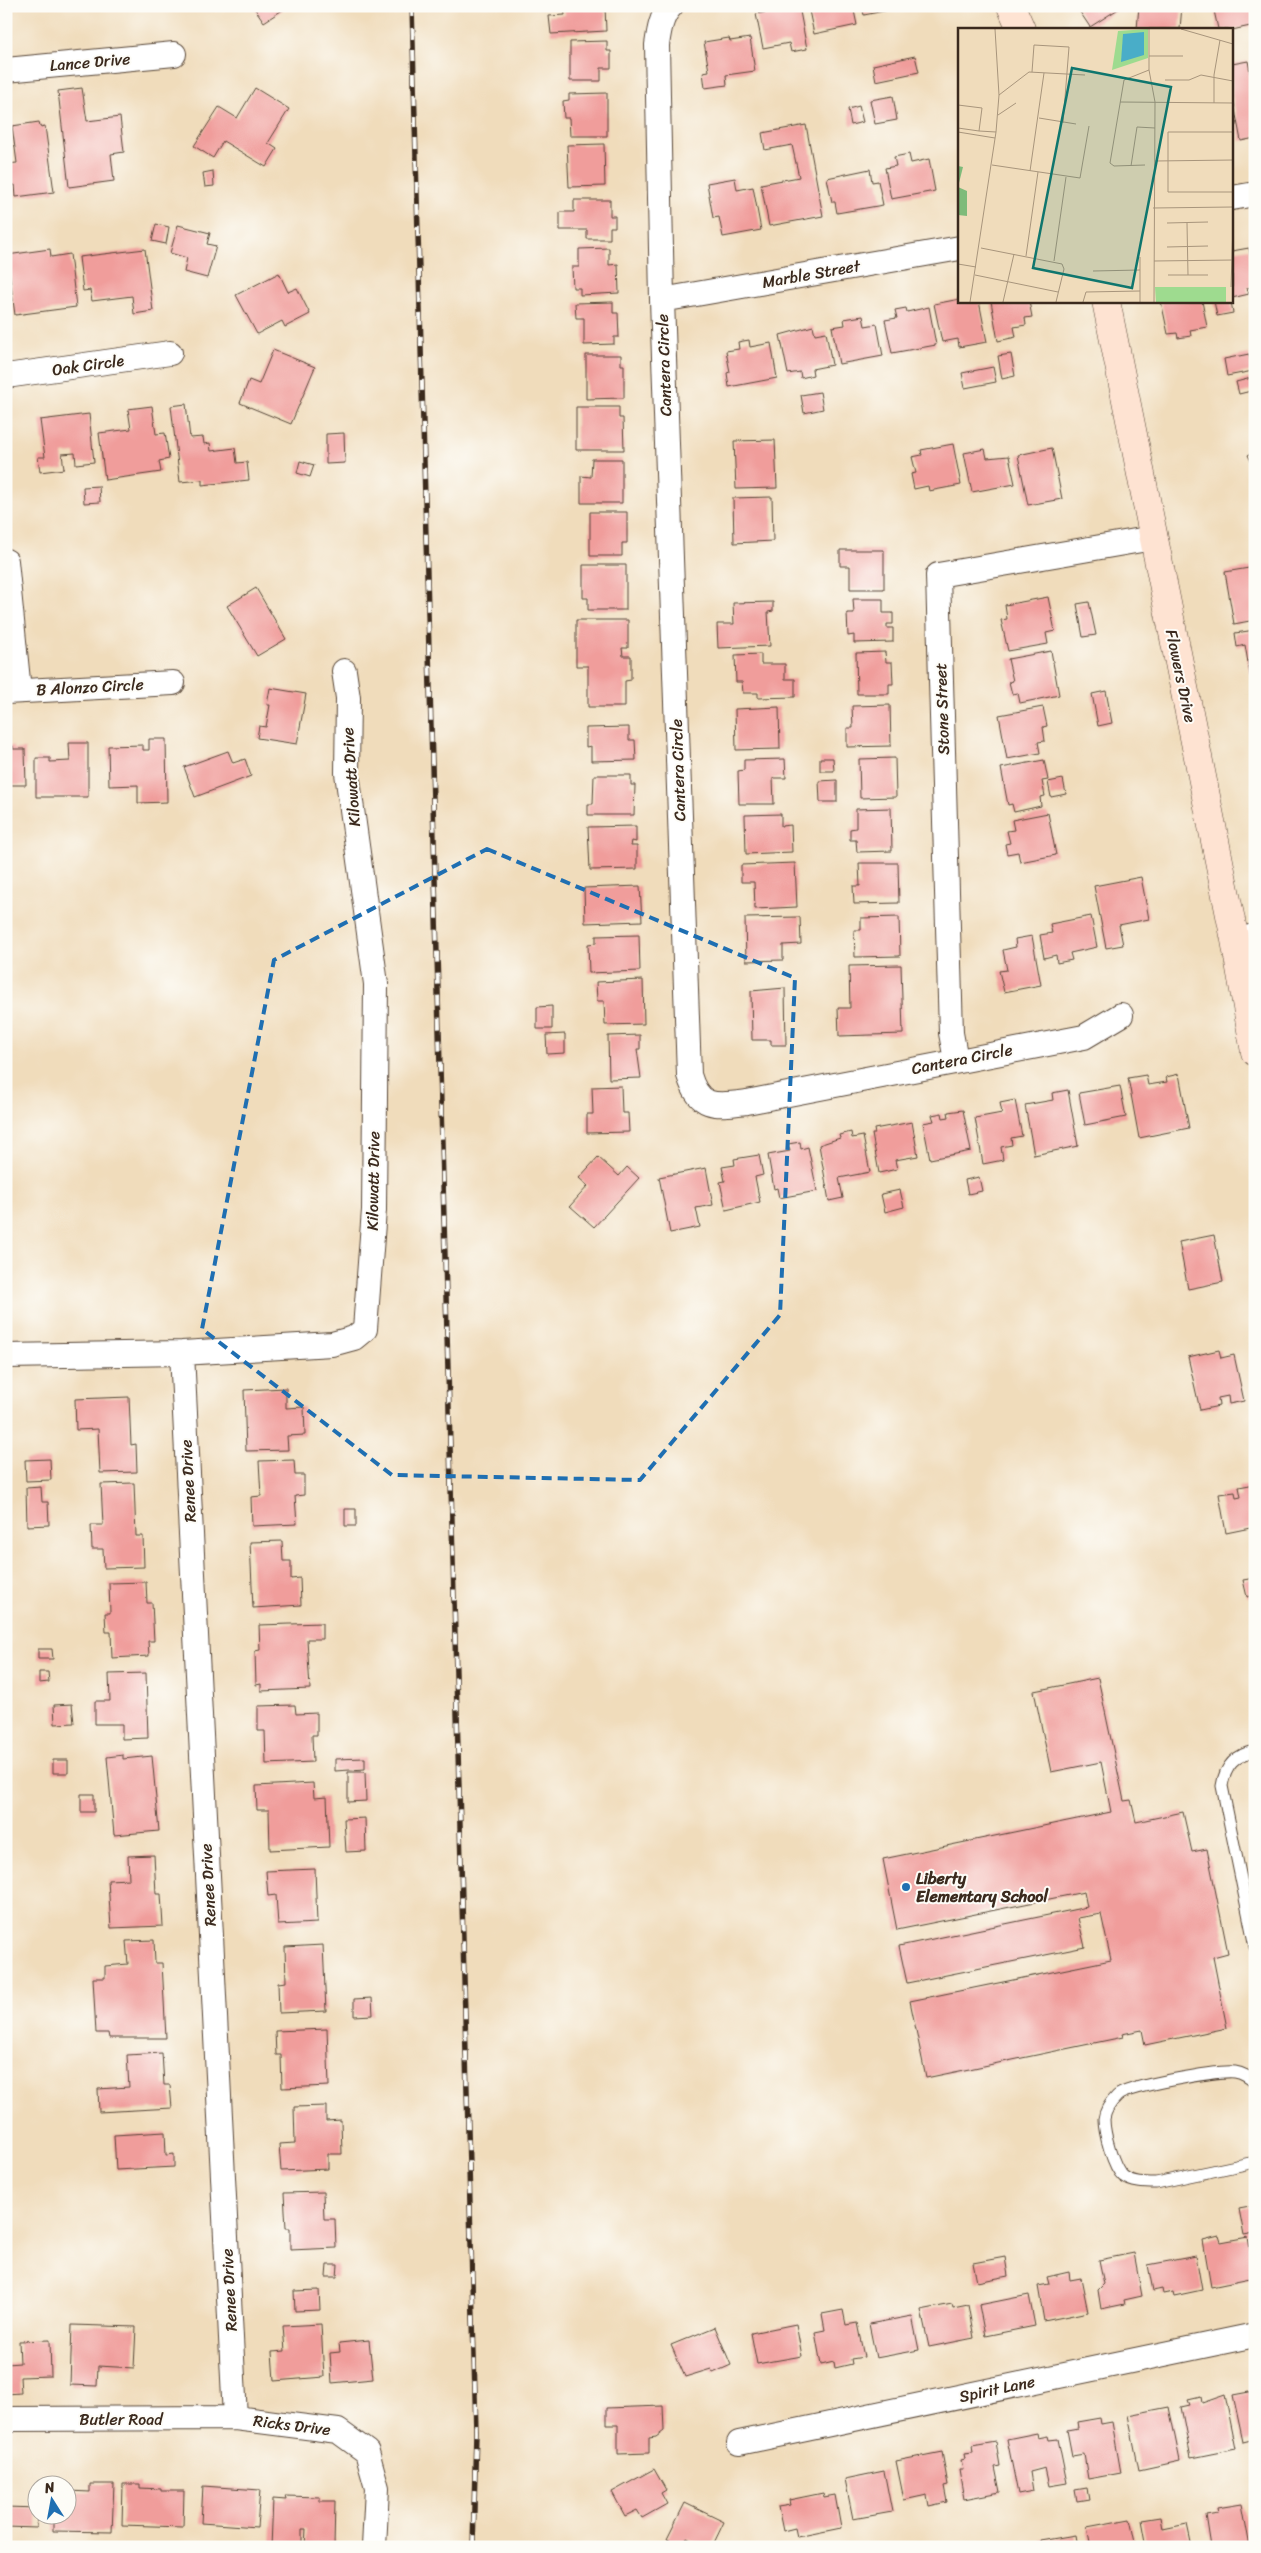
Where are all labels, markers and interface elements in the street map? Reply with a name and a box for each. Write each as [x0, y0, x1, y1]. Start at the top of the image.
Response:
inset map [958, 28, 1234, 302]
street label: Lance Drive [49, 44, 131, 80]
street label: Marble Street [760, 251, 863, 297]
street label: Cantera Circle [648, 313, 680, 417]
street label: Oak Circle [50, 346, 126, 384]
street label: Flowers Drive [1157, 627, 1205, 725]
street label: Stone Street [926, 662, 958, 756]
street label: B Alonzo Circle [35, 670, 145, 704]
street label: Cantera Circle [662, 718, 694, 822]
street label: Kilowatt Drive [333, 726, 369, 828]
street label: Cantera Circle [909, 1035, 1015, 1083]
street label: Kilowatt Drive [358, 1131, 388, 1231]
street label: Renee Drive [171, 1439, 205, 1523]
street label: Renee Drive [191, 1843, 225, 1927]
place label: Liberty Elementary School [916, 1864, 1049, 1911]
marker: Liberty Elementary School [900, 1881, 912, 1893]
street label: Renee Drive [212, 2248, 246, 2332]
street label: Spirit Lane [956, 2367, 1038, 2411]
street label: Butler Road [79, 2405, 164, 2434]
street label: Ricks Drive [252, 2406, 332, 2444]
text: N [41, 2474, 57, 2501]
north arrow [28, 2476, 78, 2526]

